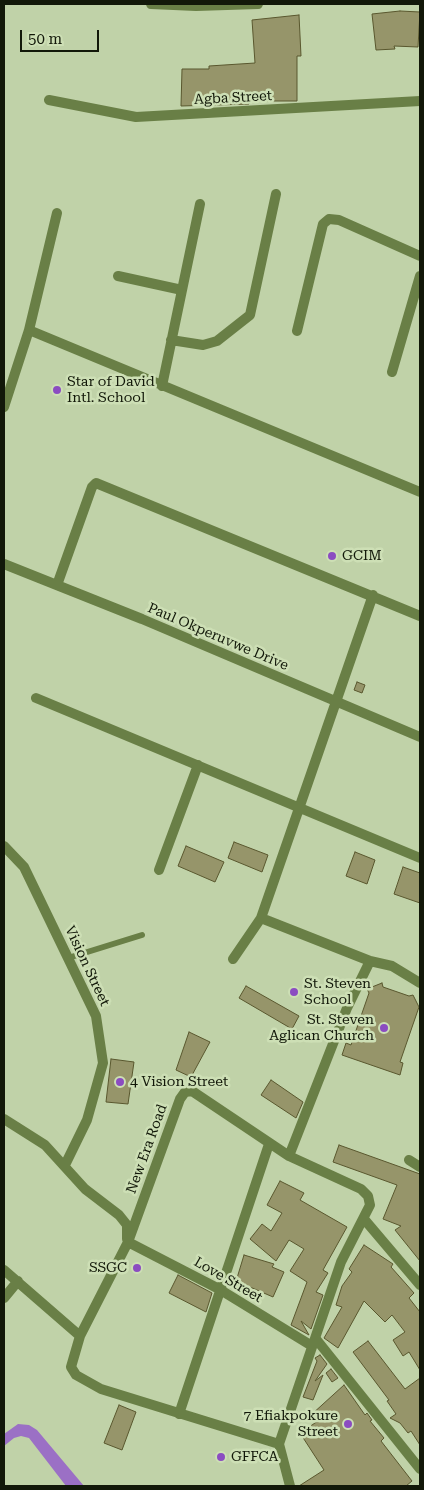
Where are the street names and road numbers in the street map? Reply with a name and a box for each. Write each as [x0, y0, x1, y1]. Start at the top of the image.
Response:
street label: Agba Street [194, 88, 272, 108]
street label: Paul Okperuvwe Drive [145, 600, 291, 674]
street label: Vision Street [61, 923, 113, 1009]
street label: New Era Road [123, 1102, 171, 1196]
street label: Love Street [191, 1254, 265, 1306]

